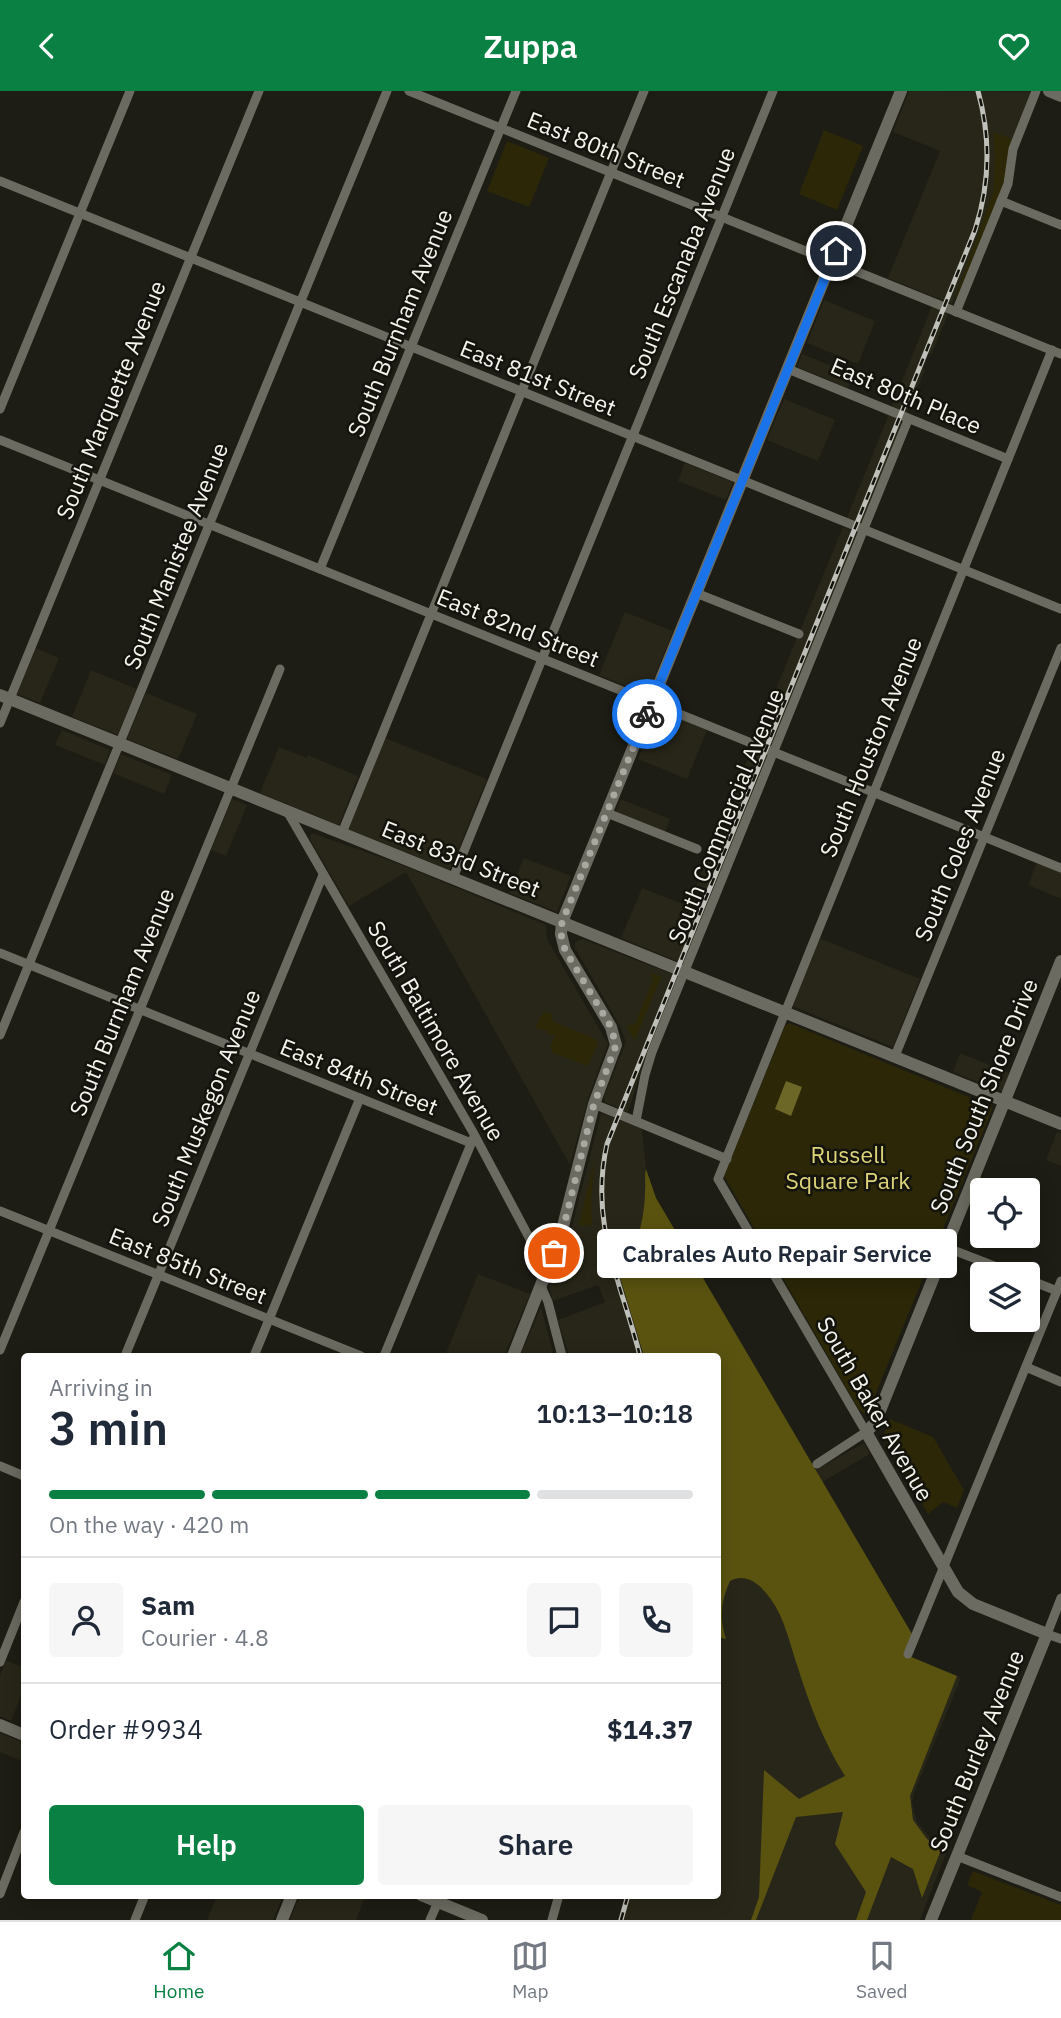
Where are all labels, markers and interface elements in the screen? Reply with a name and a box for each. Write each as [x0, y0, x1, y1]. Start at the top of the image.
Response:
text: Zuppa [483, 25, 578, 67]
icon: back [28, 27, 66, 65]
icon: heart [995, 27, 1033, 65]
street label: East 80th Street [523, 104, 690, 194]
street label: South Escanaba Avenue [621, 142, 741, 383]
street label: South Burnham Avenue [340, 204, 459, 441]
pin [806, 221, 866, 281]
icon: home [817, 232, 855, 270]
street label: South Marquette Avenue [48, 276, 172, 523]
street label: East 81st Street [456, 332, 621, 422]
street label: East 80th Place [826, 350, 986, 440]
street label: South Manistee Avenue [116, 438, 234, 674]
street label: East 82nd Street [433, 581, 604, 673]
street label: South Houston Avenue [812, 632, 928, 861]
courier [612, 679, 682, 749]
street label: South Commercial Avenue [660, 684, 790, 947]
icon: bike [628, 695, 666, 733]
street label: South Coles Avenue [907, 744, 1011, 945]
street label: East 83rd Street [378, 813, 545, 903]
street label: South Burnham Avenue [62, 883, 181, 1120]
street label: South Baltimore Avenue [362, 915, 512, 1146]
street label: South South Shore Drive [922, 974, 1044, 1218]
street label: South Muskegon Avenue [144, 985, 266, 1231]
street label: East 84th Street [276, 1031, 443, 1121]
park label: Russell Square Park [786, 1139, 910, 1195]
map controls [970, 1178, 1040, 1332]
button: locate [970, 1178, 1040, 1248]
street label: East 85th Street [105, 1220, 272, 1310]
pin [524, 1223, 584, 1283]
callout: Cabrales Auto Repair Service [596, 1229, 956, 1277]
icon: bag [535, 1234, 573, 1272]
text: Cabrales Auto Repair Service [622, 1238, 932, 1268]
button: layers [970, 1262, 1040, 1332]
street label: South Baker Avenue [811, 1311, 941, 1506]
text: Arriving in [49, 1372, 153, 1402]
text: 10:13–10:18 [536, 1396, 693, 1430]
text: 3 min [49, 1398, 168, 1458]
text: On the way · 420 m [49, 1509, 249, 1539]
button: person [49, 1583, 123, 1657]
button: chat [527, 1583, 601, 1657]
button: phone [619, 1583, 693, 1657]
text: Sam [141, 1588, 195, 1622]
text: Courier · 4.8 [141, 1622, 269, 1652]
street label: South Burley Avenue [922, 1645, 1030, 1856]
text: Order #9934 [49, 1712, 203, 1746]
text: $14.37 [607, 1712, 693, 1746]
button: Help [49, 1805, 364, 1885]
button: Share [378, 1805, 693, 1885]
tab: Home [153, 1937, 204, 2003]
tab: Map [511, 1937, 549, 2003]
tab: Saved [856, 1937, 908, 2003]

